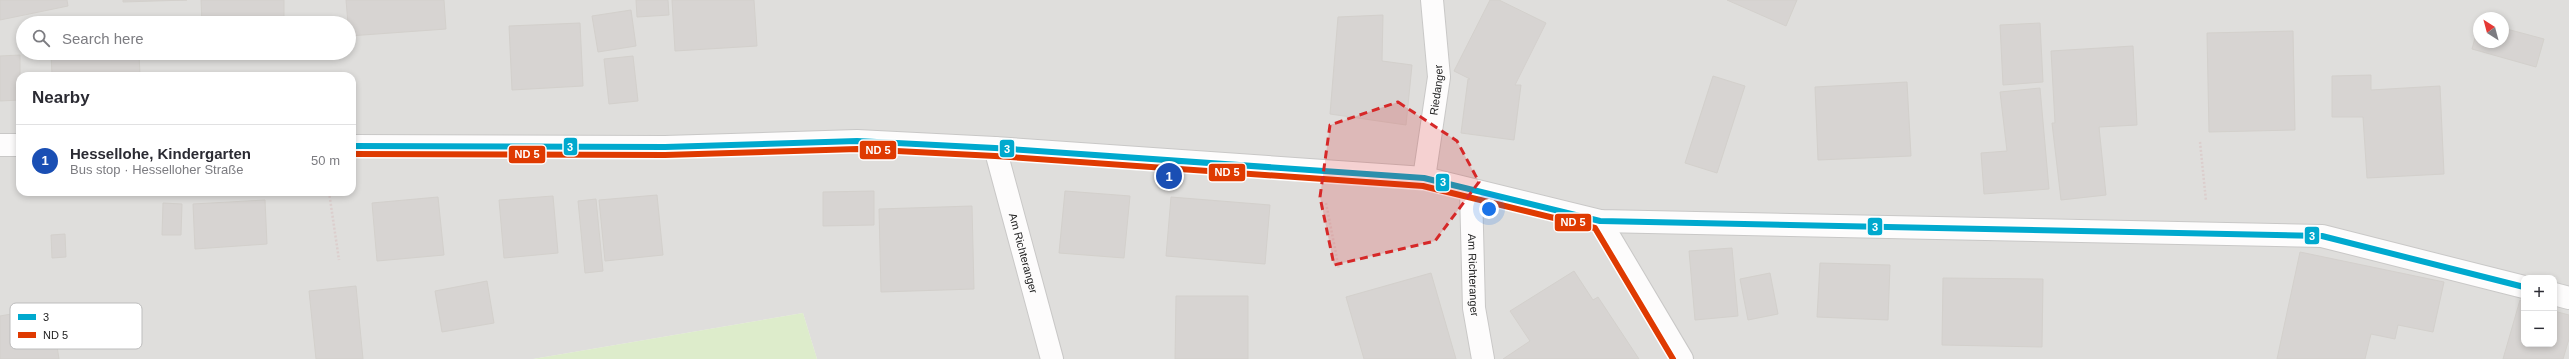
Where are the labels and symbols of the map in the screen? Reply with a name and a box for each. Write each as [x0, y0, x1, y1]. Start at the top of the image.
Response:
north arrow [2473, 12, 2509, 48]
street label: Riedanger [1427, 64, 1445, 116]
line badge: 3 [563, 137, 578, 156]
line badge: 3 [999, 139, 1015, 158]
line badge: ND 5 [859, 140, 897, 160]
text: 3 [567, 141, 573, 153]
text: 3 [1004, 143, 1010, 155]
text: ND 5 [865, 144, 891, 156]
line badge: ND 5 [508, 145, 546, 164]
text: ND 5 [514, 148, 540, 160]
pin: 1 [1156, 161, 1182, 191]
line badge: ND 5 [1208, 163, 1246, 182]
text: ND 5 [1214, 166, 1240, 178]
line badge: 3 [1435, 173, 1450, 192]
text: 3 [1440, 176, 1446, 188]
your location [1479, 199, 1499, 219]
street label: Am Richteranger [1007, 212, 1040, 295]
line badge: ND 5 [1554, 213, 1592, 232]
text: ND 5 [1560, 216, 1586, 228]
line badge: 3 [1867, 217, 1883, 236]
text: 3 [1872, 221, 1878, 233]
line badge: 3 [2304, 226, 2320, 245]
text: 3 [2309, 230, 2315, 242]
street label: Am Richteranger [1466, 234, 1481, 318]
legend [10, 303, 142, 349]
text: 3 [43, 311, 49, 323]
text: ND 5 [43, 329, 68, 341]

